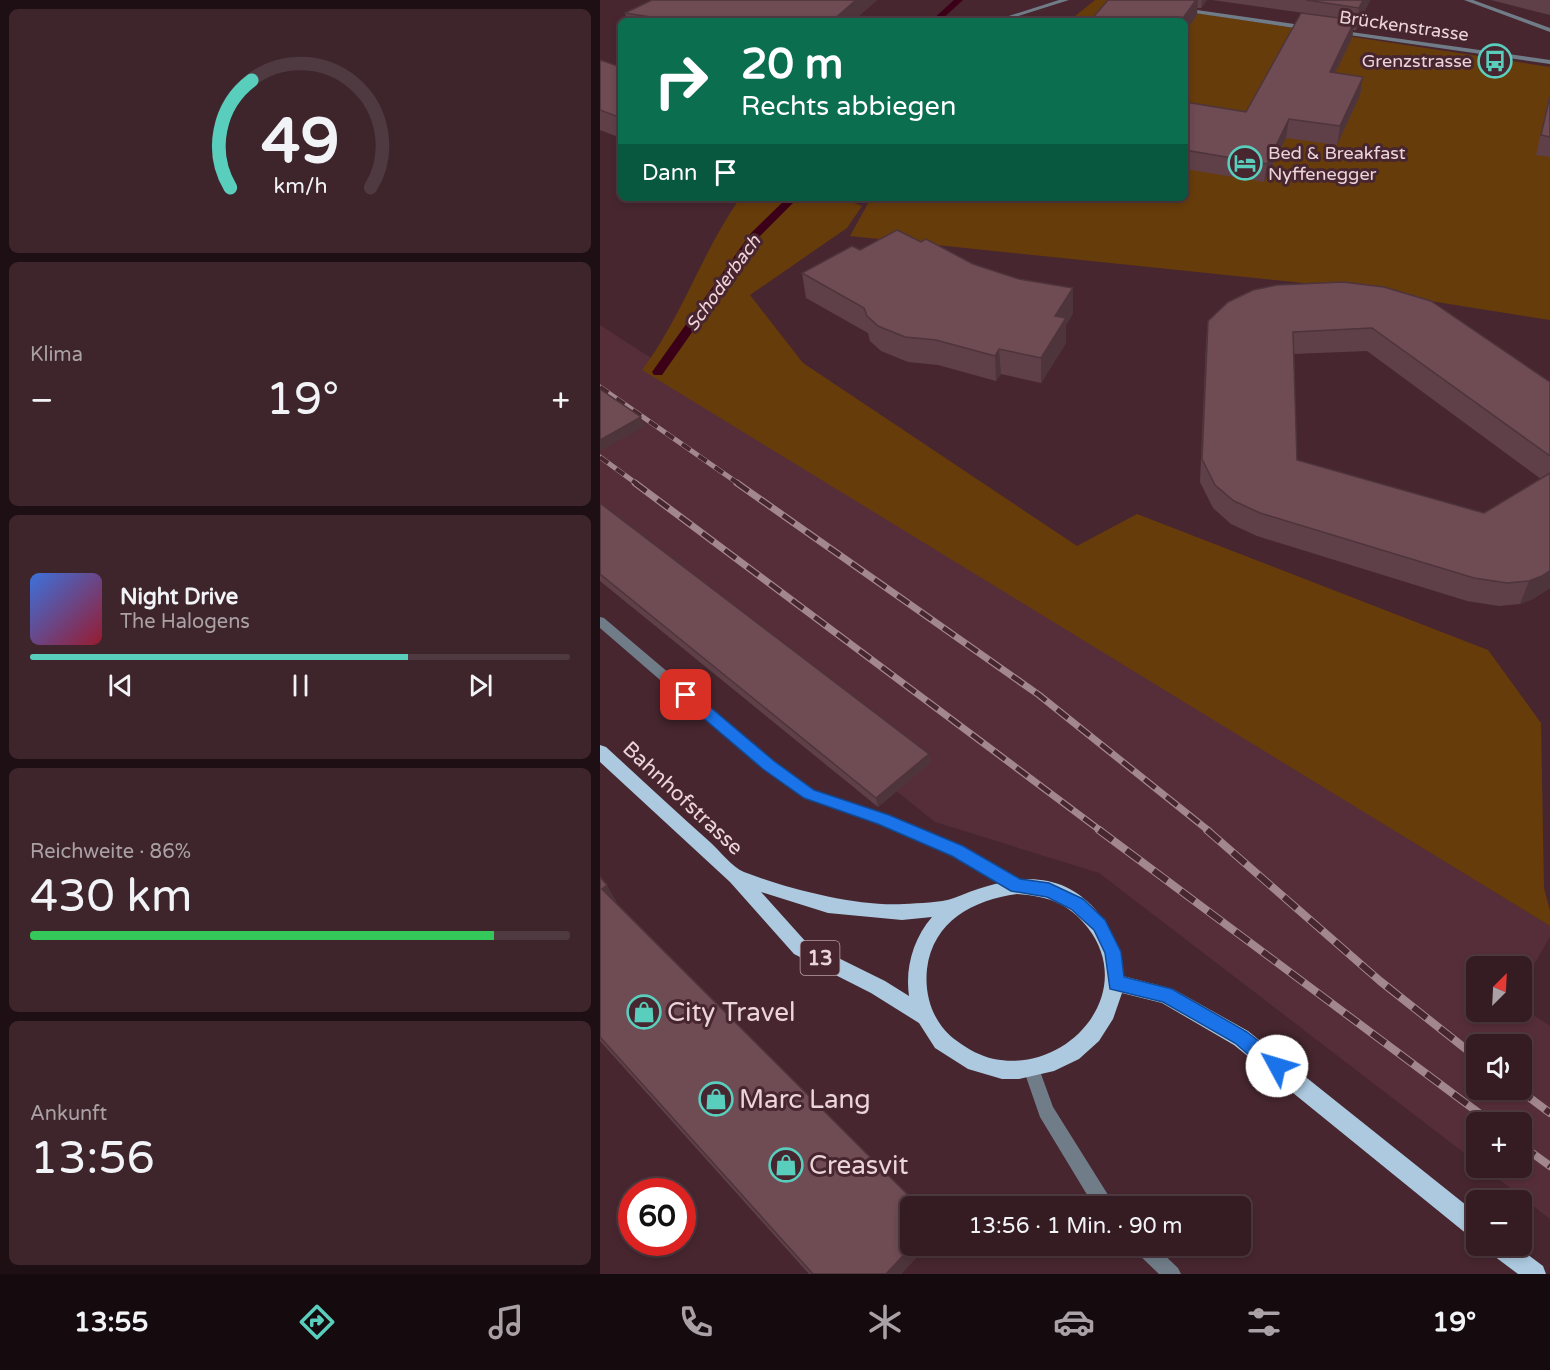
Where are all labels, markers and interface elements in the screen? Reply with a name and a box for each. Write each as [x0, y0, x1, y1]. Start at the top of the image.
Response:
street label: Brückenstrasse [1338, 6, 1470, 46]
text: 20 m [741, 39, 843, 90]
icon: right [642, 42, 720, 120]
bus stop icon: Grenzstrasse [1477, 43, 1513, 79]
place label: Grenzstrasse [1362, 50, 1472, 72]
text: Rechts abbiegen [741, 90, 956, 123]
text: 49 [261, 105, 339, 180]
place label: Bed & Breakfast Nyffenegger [1268, 142, 1406, 185]
hotel icon: Bed & Breakfast Nyffenegger [1227, 145, 1263, 181]
icon: arrive [709, 156, 742, 189]
text: Dann [642, 160, 697, 186]
text: km/h [273, 173, 327, 199]
water label: Schoderbach [681, 230, 766, 335]
text: Klima [30, 343, 83, 367]
text: 19° [266, 373, 339, 427]
text: − [30, 381, 54, 420]
text: + [551, 381, 570, 420]
text: Night Drive [120, 584, 238, 610]
text: The Halogens [120, 610, 250, 634]
icon: previous [104, 669, 137, 702]
icon: pause [284, 669, 317, 702]
icon: next [464, 669, 497, 702]
pin [660, 669, 711, 720]
icon: arrive [669, 678, 702, 711]
street label: Bahnhofstrasse [617, 736, 748, 861]
text: Reichweite · 86% [30, 840, 191, 864]
text: 430 km [30, 870, 192, 924]
road number: 13 [800, 941, 840, 975]
north arrow [1466, 956, 1532, 1022]
map controls [1466, 956, 1532, 1256]
shop icon: City Travel [626, 994, 662, 1030]
place label: City Travel [667, 997, 795, 1028]
position arrow [1245, 1034, 1309, 1098]
button: sound [1466, 1034, 1532, 1100]
shop icon: Marc Lang [698, 1081, 734, 1117]
place label: Marc Lang [739, 1084, 871, 1115]
text: Ankunft [30, 1102, 107, 1126]
button: + [1466, 1112, 1532, 1178]
text: 13:56 [30, 1132, 155, 1186]
shop icon: Creasvit [768, 1147, 804, 1183]
place label: Creasvit [809, 1150, 908, 1181]
speed limit sign: 60 [618, 1178, 696, 1256]
button: − [1466, 1190, 1532, 1256]
text: 13:56 · 1 Min. · 90 m [968, 1213, 1183, 1239]
icon: directions [296, 1301, 338, 1343]
icon: music [485, 1301, 527, 1343]
icon: phone [675, 1301, 717, 1343]
icon: climate [864, 1301, 906, 1343]
icon: car [1053, 1301, 1095, 1343]
icon: filters [1243, 1301, 1285, 1343]
text: 13:55 [74, 1306, 149, 1339]
text: 19° [1432, 1306, 1476, 1339]

